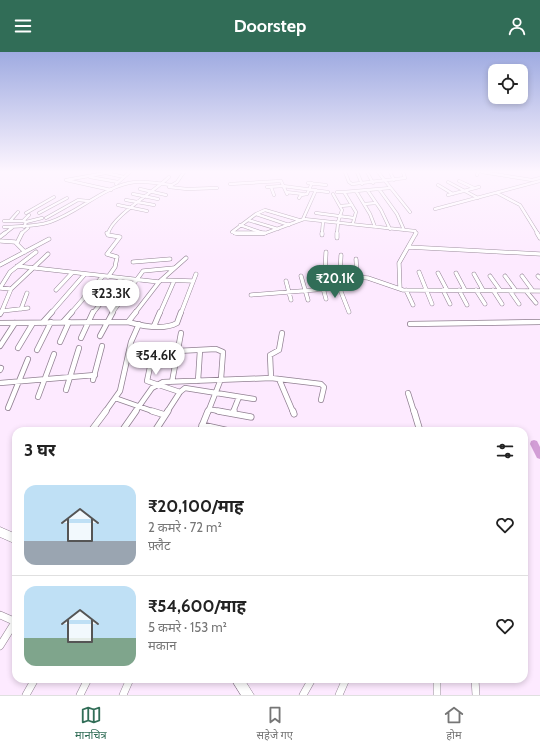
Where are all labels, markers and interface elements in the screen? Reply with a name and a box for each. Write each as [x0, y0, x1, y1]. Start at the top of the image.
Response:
icon: menu [12, 15, 34, 37]
text: Doorstep [234, 15, 306, 37]
icon: person [506, 15, 528, 37]
map controls [488, 64, 528, 104]
button: locate [488, 64, 528, 104]
pin: ₹20.1K [302, 265, 368, 299]
text: ₹20.1K [316, 270, 354, 286]
pin: ₹23.3K [78, 280, 144, 314]
text: ₹23.3K [91, 285, 131, 301]
pin: ₹54.6K [123, 342, 189, 376]
text: ₹54.6K [136, 347, 176, 363]
text: 3 घर [24, 440, 56, 460]
icon: filters [494, 440, 516, 462]
text: ₹20,100/माह [148, 496, 244, 516]
icon: home [56, 501, 104, 549]
icon: heart [494, 514, 516, 536]
text: 2 कमरे · 72 m² [148, 519, 222, 535]
text: फ़्लैट [148, 537, 171, 553]
text: ₹54,600/माह [148, 596, 246, 616]
icon: home [56, 602, 104, 650]
icon: heart [494, 615, 516, 637]
text: 5 कमरे · 153 m² [148, 619, 227, 635]
text: मकान [148, 637, 176, 653]
tab: मानचित्र [75, 704, 107, 743]
tab: सहेजे गए [257, 704, 293, 743]
tab: होम [443, 704, 465, 743]

